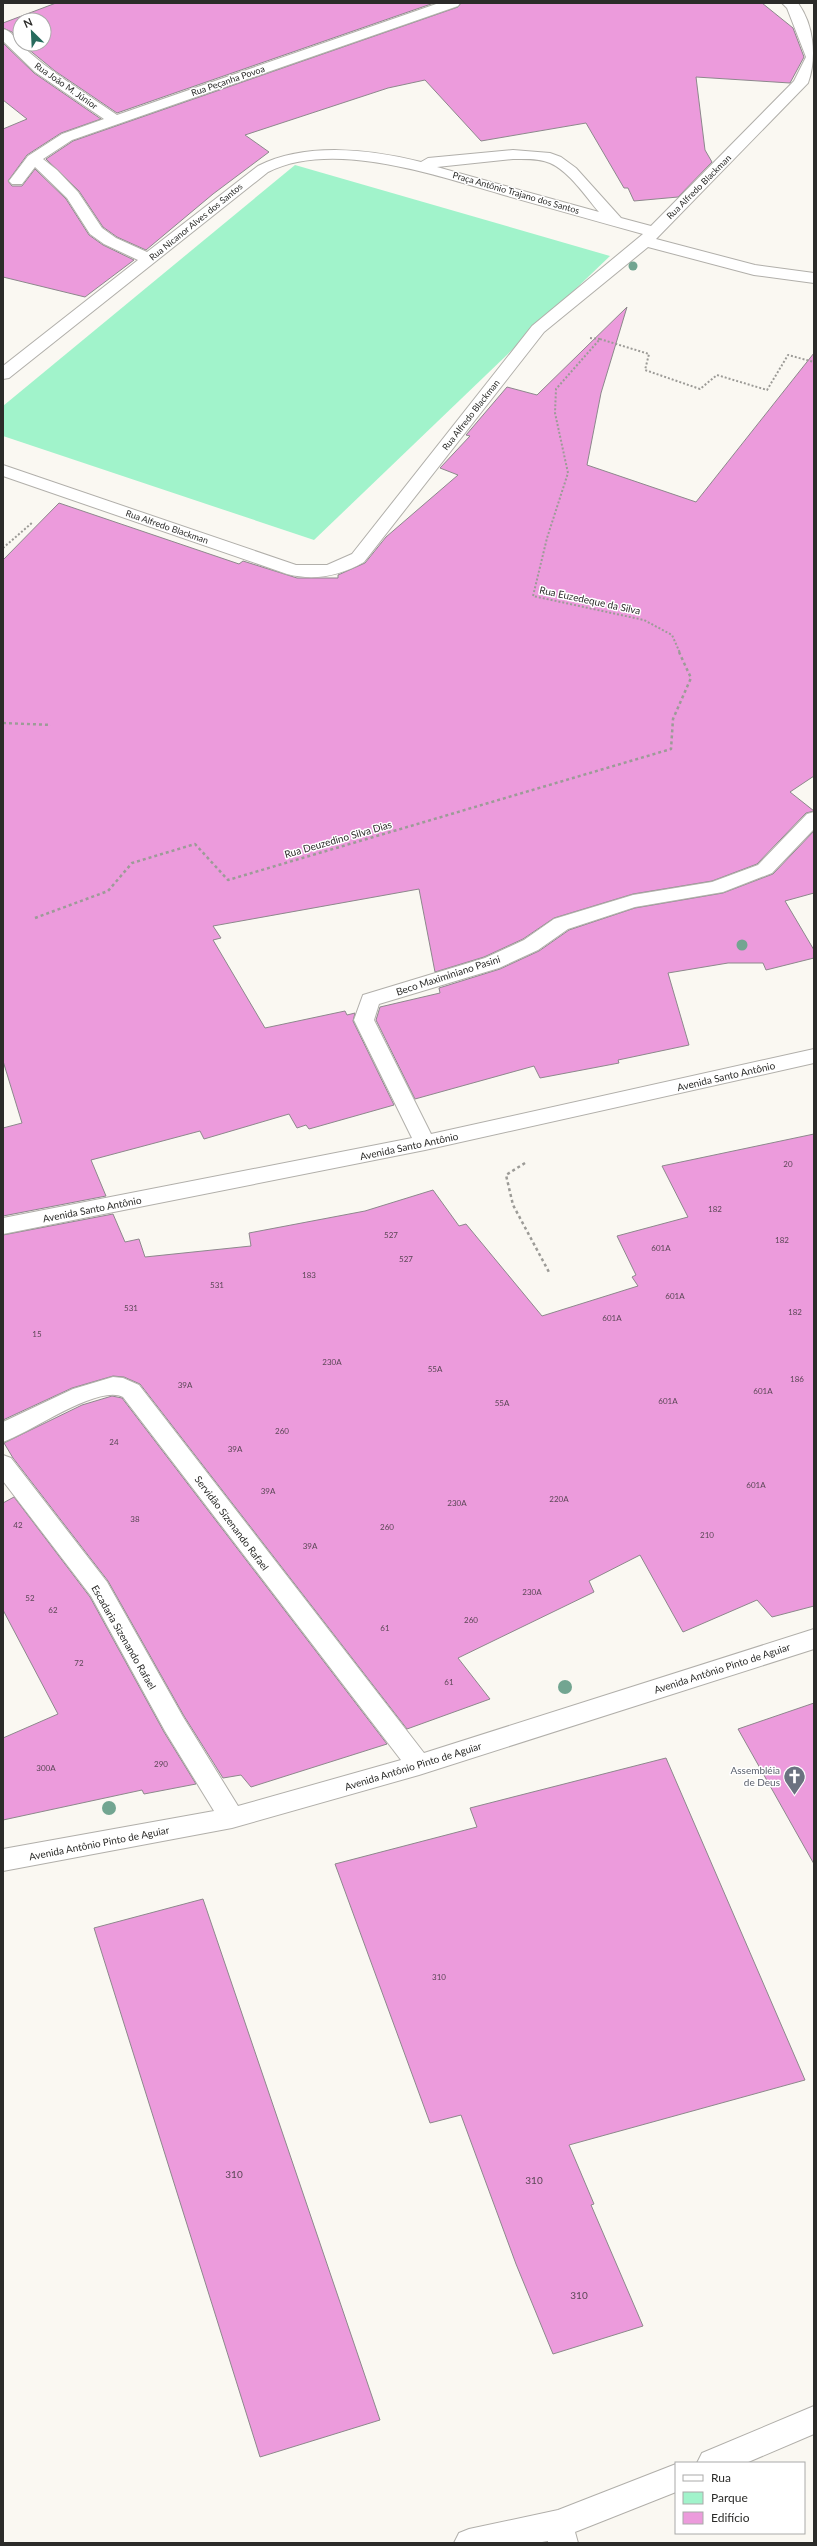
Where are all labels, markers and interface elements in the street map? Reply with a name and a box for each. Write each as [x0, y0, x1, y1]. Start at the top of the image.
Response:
north arrow [12, 12, 52, 52]
text: N [21, 15, 34, 30]
street label: Rua João M. Júnior [33, 60, 101, 112]
street label: Rua Peçanha Povoa [190, 63, 266, 98]
street label: Rua Alfredo Blackman [664, 152, 733, 221]
street label: Praça Antônio Trajano dos Santos [452, 169, 581, 216]
street label: Rua Nicanor Alves dos Santos [147, 181, 245, 263]
street label: Rua Alfredo Blackman [440, 377, 502, 452]
street label: Rua Alfredo Blackman [124, 507, 210, 546]
street label: Rua Euzedeque da Silva [538, 583, 642, 617]
street label: Rua Deuzedino Silva Dias [283, 818, 393, 860]
street label: Beco Maximiniano Pasini [394, 952, 502, 998]
street label: Avenida Santo Antônio [676, 1059, 776, 1093]
street label: Avenida Santo Antônio [359, 1130, 460, 1162]
house number: 20 [783, 1159, 793, 1169]
street label: Avenida Santo Antônio [42, 1193, 143, 1224]
house number: 182 [708, 1204, 722, 1214]
house number: 527 [384, 1230, 398, 1240]
house number: 182 [775, 1235, 789, 1245]
house number: 601A [651, 1243, 671, 1253]
house number: 527 [399, 1254, 413, 1264]
house number: 183 [302, 1270, 316, 1280]
house number: 531 [210, 1280, 224, 1290]
house number: 601A [665, 1291, 685, 1301]
house number: 531 [124, 1303, 138, 1313]
house number: 182 [788, 1307, 802, 1317]
house number: 601A [602, 1313, 622, 1323]
house number: 15 [32, 1329, 42, 1339]
house number: 230A [322, 1357, 342, 1367]
house number: 55A [428, 1364, 443, 1374]
house number: 186 [790, 1374, 804, 1384]
house number: 39A [178, 1380, 193, 1390]
house number: 601A [753, 1386, 773, 1396]
house number: 601A [658, 1396, 678, 1406]
house number: 55A [495, 1398, 510, 1408]
house number: 260 [275, 1426, 289, 1436]
house number: 24 [109, 1437, 119, 1447]
house number: 39A [228, 1444, 243, 1454]
street label: Servidão Sizenando Rafael [193, 1473, 271, 1573]
house number: 601A [746, 1480, 766, 1490]
house number: 39A [261, 1486, 276, 1496]
house number: 220A [549, 1494, 569, 1504]
house number: 230A [447, 1498, 467, 1508]
house number: 38 [130, 1514, 140, 1524]
house number: 42 [13, 1520, 23, 1530]
house number: 260 [380, 1522, 394, 1532]
house number: 210 [700, 1530, 714, 1540]
house number: 39A [303, 1541, 318, 1551]
street label: Escadaria Sizenando Rafael [89, 1583, 159, 1691]
house number: 230A [522, 1587, 542, 1597]
house number: 52 [25, 1593, 35, 1603]
house number: 62 [48, 1605, 58, 1615]
house number: 260 [464, 1615, 478, 1625]
house number: 61 [380, 1623, 390, 1633]
street label: Avenida Antônio Pinto de Aguiar [652, 1640, 792, 1696]
house number: 72 [74, 1658, 84, 1668]
house number: 61 [444, 1677, 454, 1687]
street label: Avenida Antônio Pinto de Aguiar [343, 1739, 483, 1793]
house number: 290 [154, 1759, 168, 1769]
house number: 300A [36, 1763, 56, 1773]
church icon: Assembléia de Deus [782, 1763, 808, 1796]
place label: Assembléia de Deus [730, 1764, 780, 1788]
street label: Avenida Antônio Pinto de Aguiar [28, 1823, 170, 1862]
house number: 310 [432, 1972, 446, 1982]
house number: 310 [225, 2168, 243, 2180]
house number: 310 [525, 2174, 543, 2186]
house number: 310 [570, 2289, 588, 2301]
legend [675, 2462, 805, 2534]
text: Rua [711, 2470, 731, 2485]
text: Parque [711, 2490, 748, 2505]
text: Edifício [711, 2510, 750, 2525]

